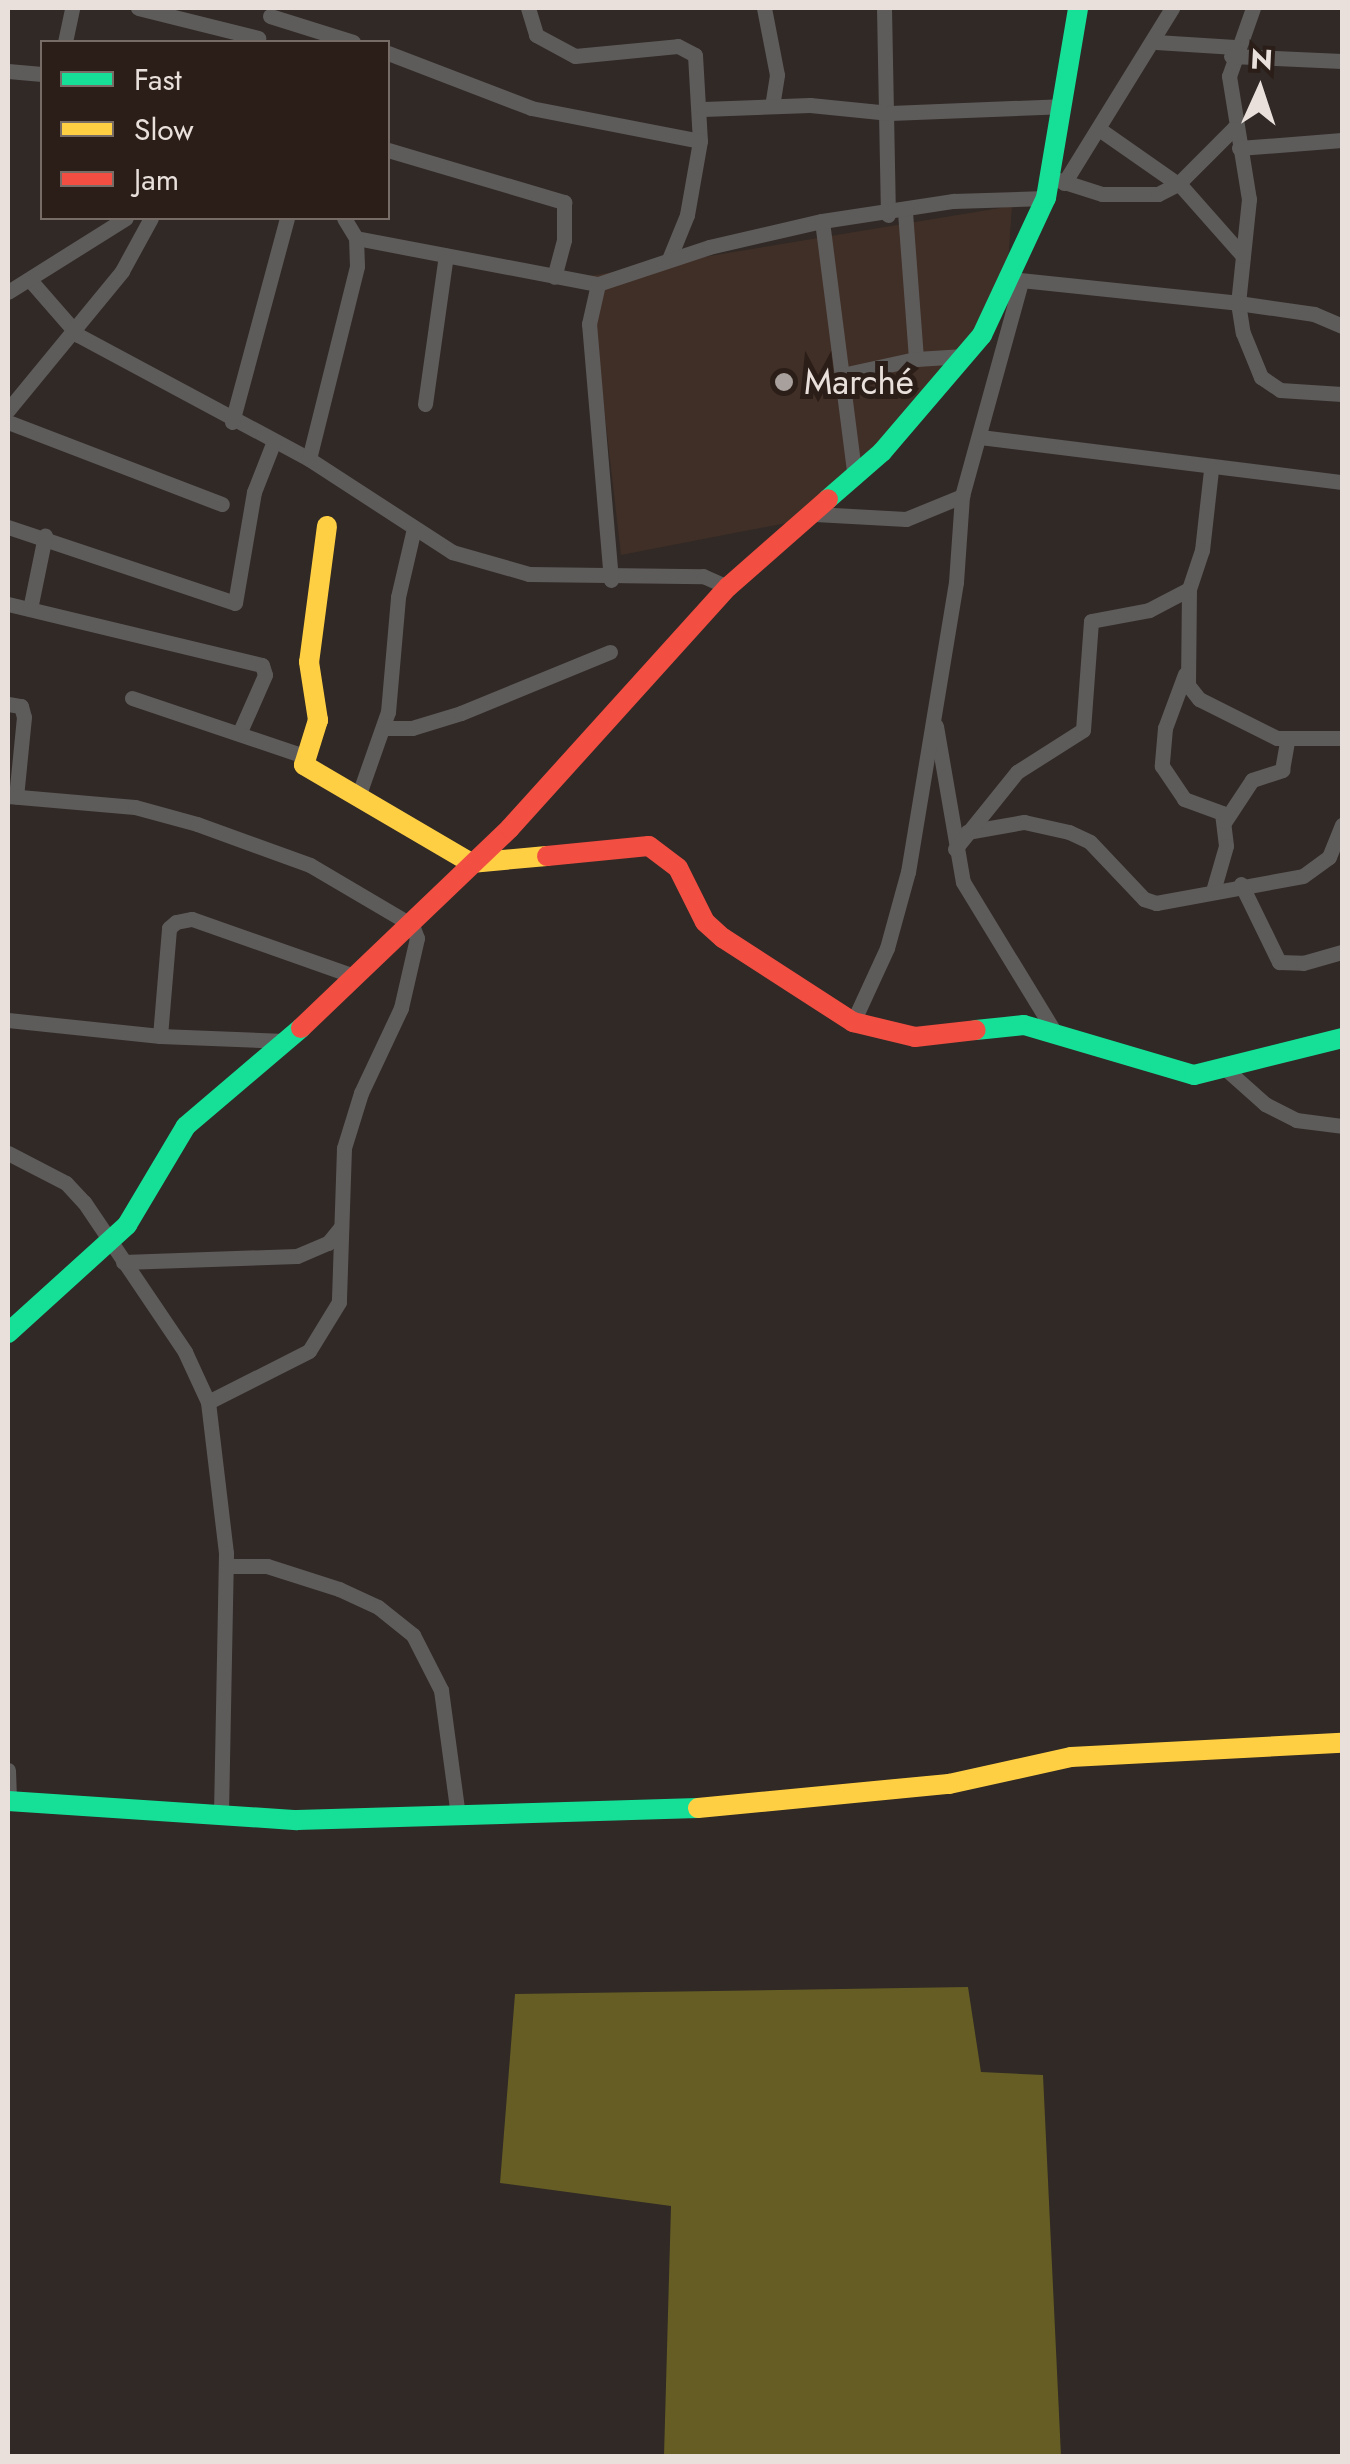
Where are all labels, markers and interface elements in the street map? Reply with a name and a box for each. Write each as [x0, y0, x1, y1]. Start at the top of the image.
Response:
text: N [1249, 38, 1274, 81]
legend [40, 40, 390, 220]
north arrow [1210, 40, 1310, 140]
text: Fast [134, 58, 182, 101]
text: Slow [134, 108, 194, 151]
text: Jam [134, 158, 179, 201]
place label: Marché [804, 361, 914, 403]
marker: Marché [773, 371, 795, 393]

